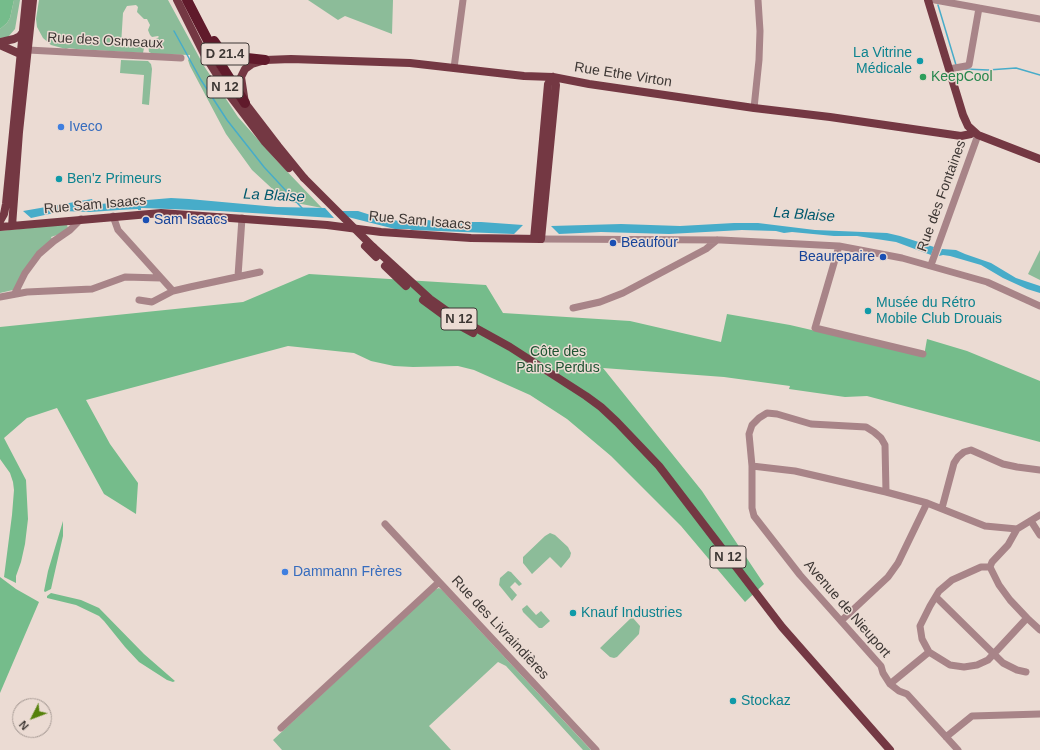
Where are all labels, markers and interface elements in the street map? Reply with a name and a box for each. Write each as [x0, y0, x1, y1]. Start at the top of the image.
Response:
street label: Rue des Osmeaux [47, 30, 163, 52]
road number: D 21.4 [201, 43, 249, 65]
place label: La Vitrine Médicale [853, 45, 912, 78]
marker: La Vitrine Médicale [915, 56, 925, 66]
street label: Rue Ethe Virton [573, 59, 673, 91]
place label: KeepCool [931, 69, 992, 85]
marker: KeepCool [918, 72, 928, 82]
road number: N 12 [207, 76, 243, 98]
place label: Iveco [69, 119, 102, 135]
marker: Iveco [56, 122, 66, 132]
street label: Rue des Fontaines [914, 138, 970, 254]
place label: Ben'z Primeurs [67, 171, 161, 187]
marker: Ben'z Primeurs [54, 174, 64, 184]
water label: La Blaise [243, 185, 305, 207]
street label: Rue Sam Isaacs [43, 192, 147, 218]
water label: La Blaise [773, 204, 835, 226]
street label: Rue Sam Isaacs [368, 208, 472, 234]
place label: Sam Isaacs [154, 212, 227, 228]
marker: Sam Isaacs [141, 215, 151, 225]
place label: Beaufour [621, 235, 678, 251]
marker: Beaufour [608, 238, 618, 248]
place label: Beaurepaire [799, 249, 875, 265]
marker: Beaurepaire [878, 252, 888, 262]
place label: Musée du Rétro Mobile Club Drouais [876, 295, 1002, 328]
marker: Musée du Rétro Mobile Club Drouais [863, 306, 873, 316]
road number: N 12 [441, 308, 477, 330]
park label: Côte des Pains Perdus [516, 344, 600, 376]
road number: N 12 [710, 546, 746, 568]
street label: Avenue de Nieuport [800, 557, 894, 661]
place label: Dammann Frères [293, 564, 402, 580]
marker: Dammann Frères [280, 567, 290, 577]
street label: Rue des Livraindières [448, 573, 552, 683]
place label: Knauf Industries [581, 605, 682, 621]
marker: Knauf Industries [568, 608, 578, 618]
place label: Stockaz [741, 693, 791, 709]
marker: Stockaz [728, 696, 738, 706]
north arrow [12, 698, 52, 738]
text: N [17, 718, 31, 732]

